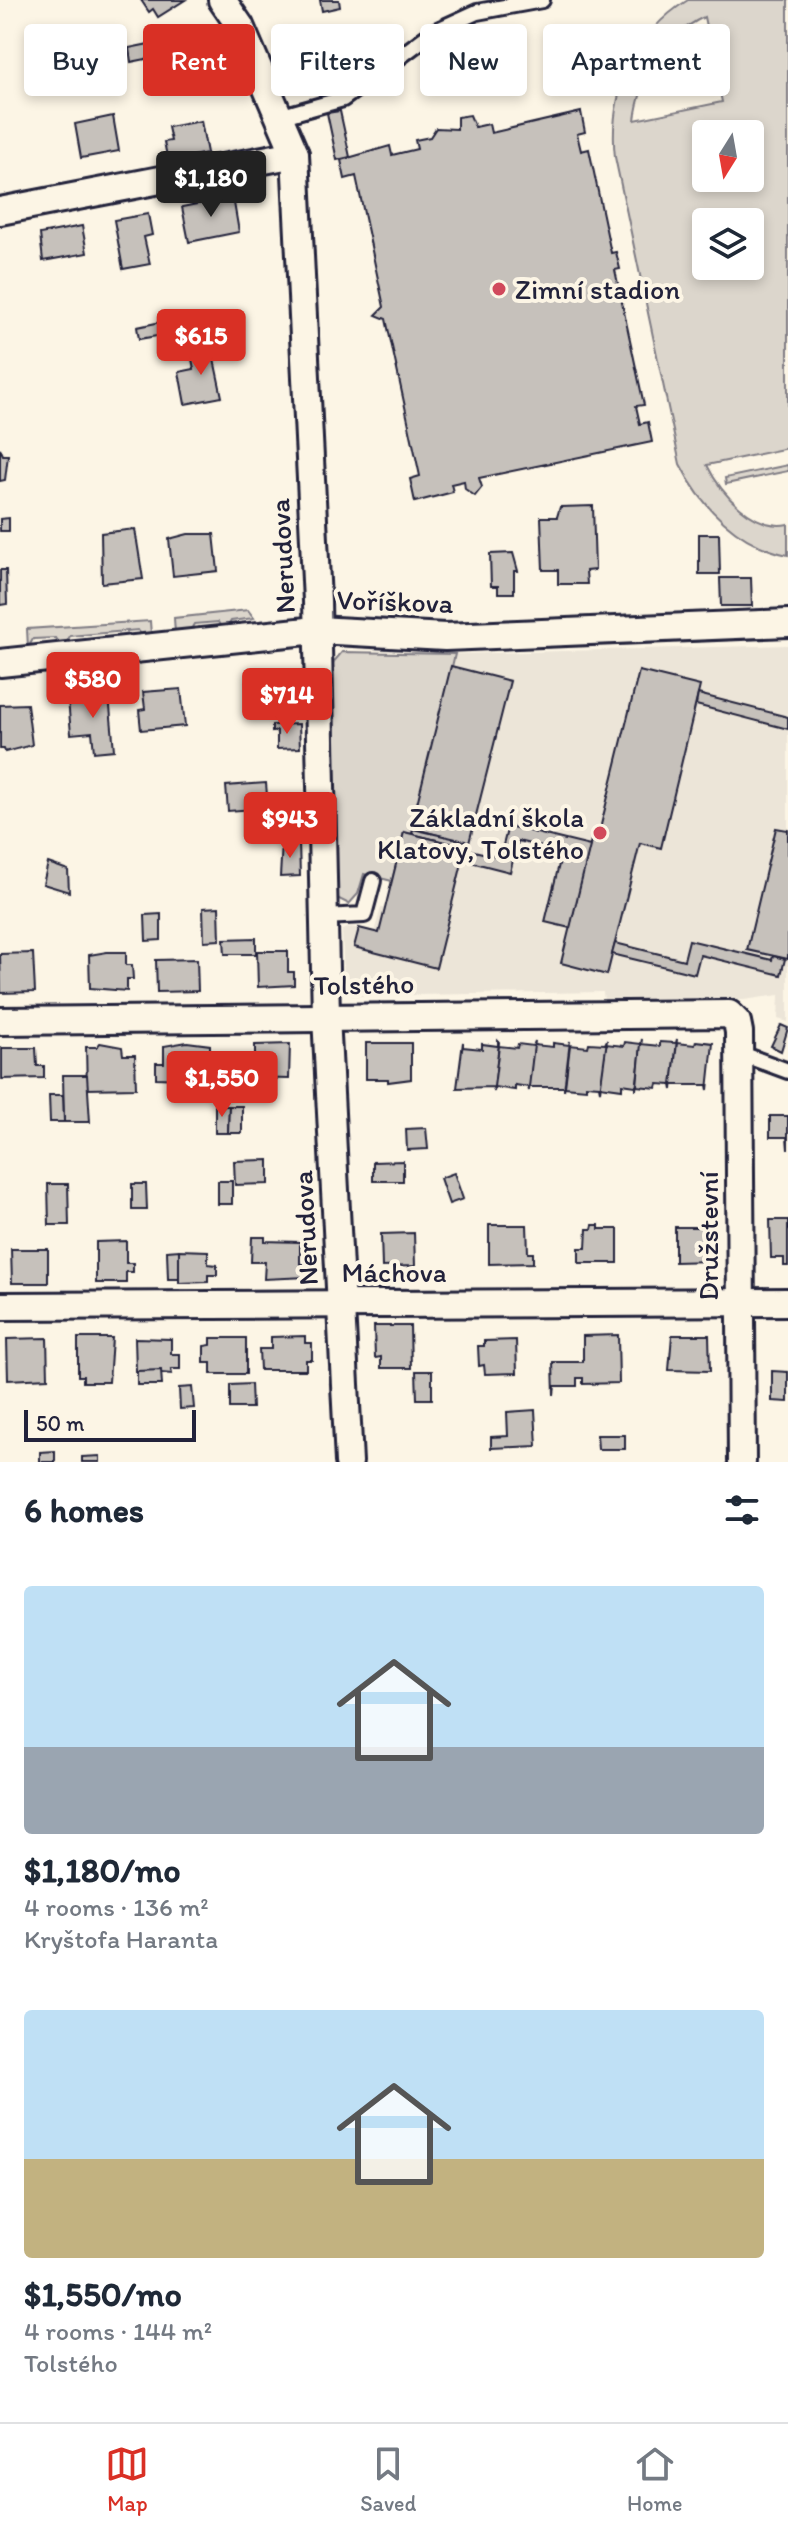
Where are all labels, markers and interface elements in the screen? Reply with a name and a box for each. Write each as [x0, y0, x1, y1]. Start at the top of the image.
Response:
chip: Buy [24, 24, 127, 96]
chip: Rent [143, 24, 255, 96]
chip: Filters [271, 24, 404, 96]
chip: New [420, 24, 527, 96]
chip: Apartment [543, 24, 730, 96]
north arrow [692, 120, 764, 192]
map controls [692, 120, 764, 280]
pin: $1,180 [146, 151, 276, 219]
text: $1,180 [174, 161, 248, 193]
button: layers [692, 208, 764, 280]
place label: Zimní stadion [515, 272, 680, 306]
marker: Zimní stadion [490, 280, 508, 298]
pin: $615 [154, 309, 248, 377]
text: $615 [175, 319, 227, 351]
street label: Nerudova [262, 497, 302, 615]
street label: Voříškova [336, 582, 454, 620]
pin: $580 [46, 652, 140, 720]
text: $580 [64, 662, 122, 694]
pin: $714 [240, 668, 334, 736]
text: $714 [260, 678, 314, 710]
pin: $943 [243, 792, 337, 860]
place label: Základní škola Klatovy, Tolstého [377, 800, 584, 866]
text: $943 [262, 802, 318, 834]
marker: Základní škola Klatovy, Tolstého [591, 824, 609, 842]
street label: Tolstého [313, 966, 415, 1002]
pin: $1,550 [157, 1051, 287, 1119]
text: $1,550 [185, 1061, 259, 1093]
street label: Nerudova [285, 1169, 325, 1287]
street label: Družstevní [691, 1171, 725, 1301]
street label: Máchova [341, 1255, 447, 1289]
scale bar [24, 1406, 196, 1442]
text: 50 m [36, 1410, 85, 1437]
icon: filters [720, 1488, 764, 1532]
text: 6 homes [24, 1490, 144, 1531]
icon: home [322, 1638, 466, 1782]
text: $1,180/mo [24, 1850, 181, 1891]
text: 4 rooms · 136 m² [24, 1891, 209, 1923]
text: Kryštofa Haranta [24, 1923, 218, 1955]
icon: home [322, 2062, 466, 2206]
text: $1,550/mo [24, 2274, 182, 2315]
text: 4 rooms · 144 m² [24, 2315, 212, 2347]
text: Tolstého [24, 2347, 118, 2379]
tab: Map [105, 2442, 149, 2517]
tab: Saved [360, 2442, 416, 2517]
tab: Home [627, 2442, 683, 2517]

